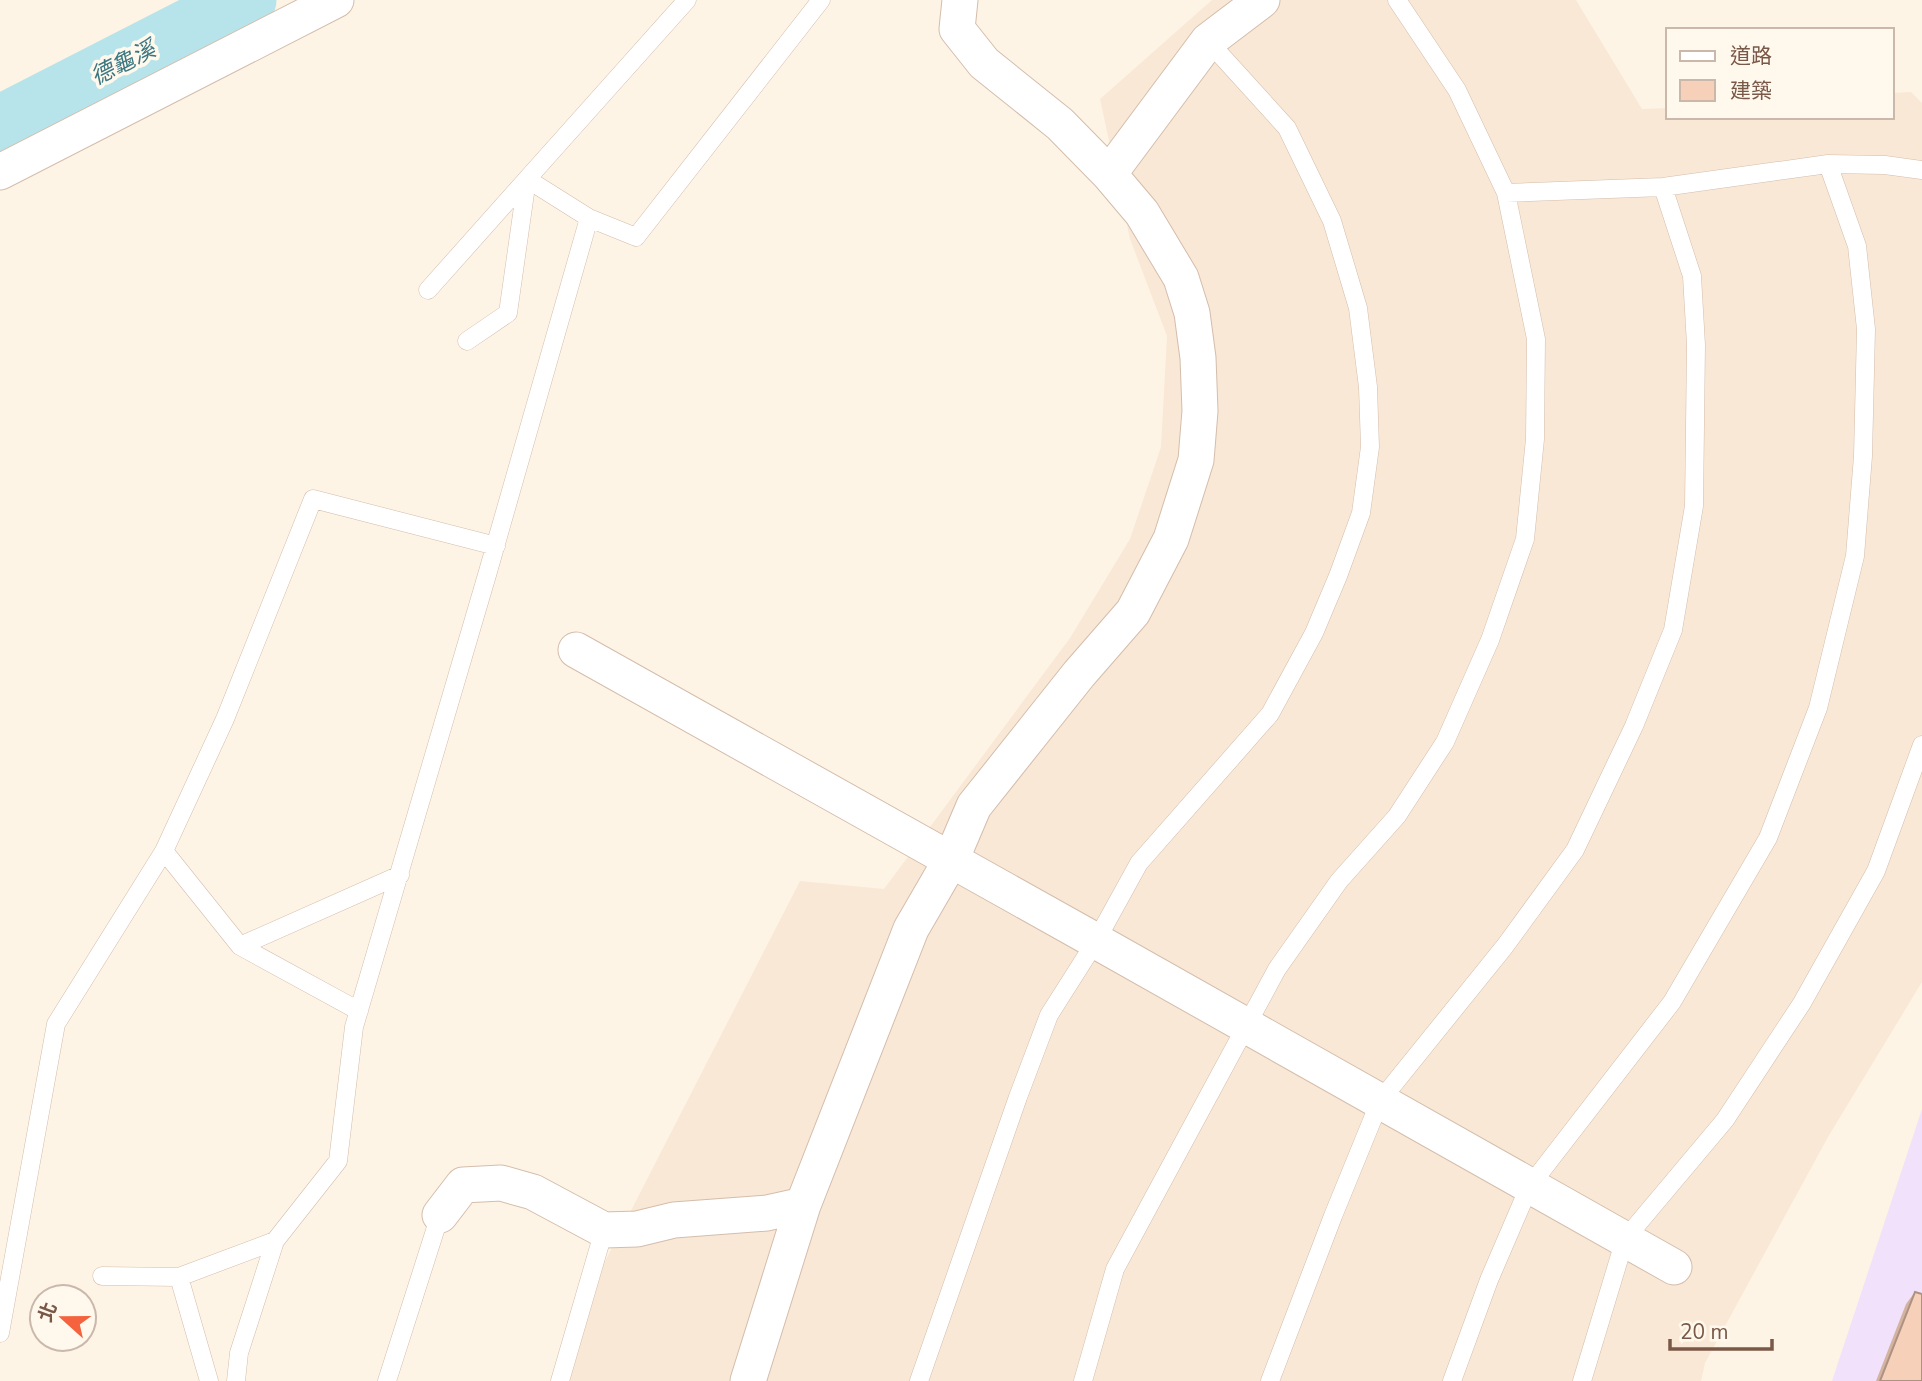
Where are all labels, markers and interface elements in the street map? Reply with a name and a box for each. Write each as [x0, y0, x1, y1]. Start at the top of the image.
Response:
legend [1666, 28, 1894, 119]
water label: 德龜溪 [85, 32, 163, 92]
text: 道路 [1730, 42, 1772, 70]
text: 建築 [1730, 77, 1772, 105]
north arrow [28, 1283, 98, 1353]
text: 北 [33, 1299, 64, 1326]
scale bar [1670, 1308, 1772, 1352]
text: 20 m [1680, 1318, 1729, 1346]

